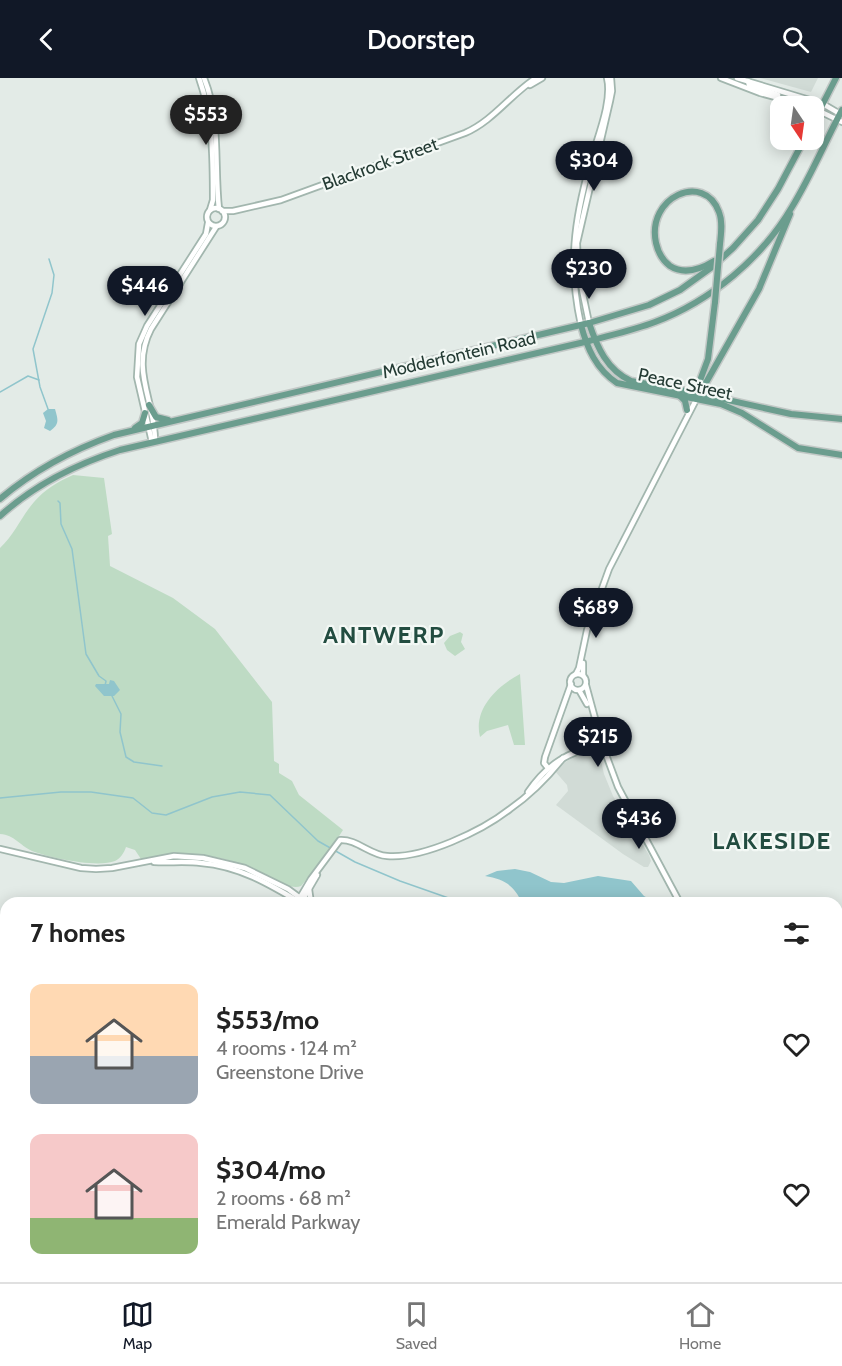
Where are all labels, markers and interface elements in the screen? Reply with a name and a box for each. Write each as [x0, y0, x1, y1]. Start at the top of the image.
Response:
icon: back [30, 23, 63, 56]
text: Doorstep [367, 23, 475, 56]
icon: search [779, 23, 812, 56]
pin: $553 [170, 95, 242, 146]
north arrow [770, 96, 824, 150]
map controls [770, 96, 824, 150]
text: $553 [184, 102, 228, 126]
street label: Blackrock Street [319, 133, 441, 195]
pin: $304 [558, 141, 630, 192]
text: $304 [570, 148, 618, 172]
pin: $230 [553, 249, 625, 300]
text: $230 [565, 256, 613, 280]
pin: $446 [109, 266, 181, 317]
text: $446 [121, 273, 169, 297]
street label: Modderfontein Road [380, 327, 538, 383]
street label: Peace Street [636, 363, 734, 405]
pin: $689 [560, 588, 632, 639]
text: $689 [573, 595, 619, 619]
district label: ANTWERP [323, 620, 445, 649]
pin: $215 [562, 717, 634, 768]
text: $215 [578, 724, 618, 748]
pin: $436 [603, 799, 675, 850]
text: $436 [616, 806, 662, 830]
district label: LAKESIDE [712, 826, 832, 855]
text: 7 homes [30, 917, 125, 949]
icon: filters [780, 917, 813, 950]
text: $553/mo [216, 1004, 319, 1036]
icon: home [78, 1008, 150, 1080]
icon: heart [780, 1028, 813, 1061]
text: 4 rooms · 124 m² [216, 1036, 357, 1060]
text: Greenstone Drive [216, 1060, 364, 1084]
text: $304/mo [216, 1154, 326, 1186]
icon: home [78, 1158, 150, 1230]
icon: heart [780, 1178, 813, 1211]
text: 2 rooms · 68 m² [216, 1186, 351, 1210]
text: Emerald Parkway [216, 1210, 360, 1234]
tab: Map [121, 1298, 154, 1353]
tab: Saved [396, 1298, 437, 1353]
tab: Home [679, 1298, 721, 1353]

